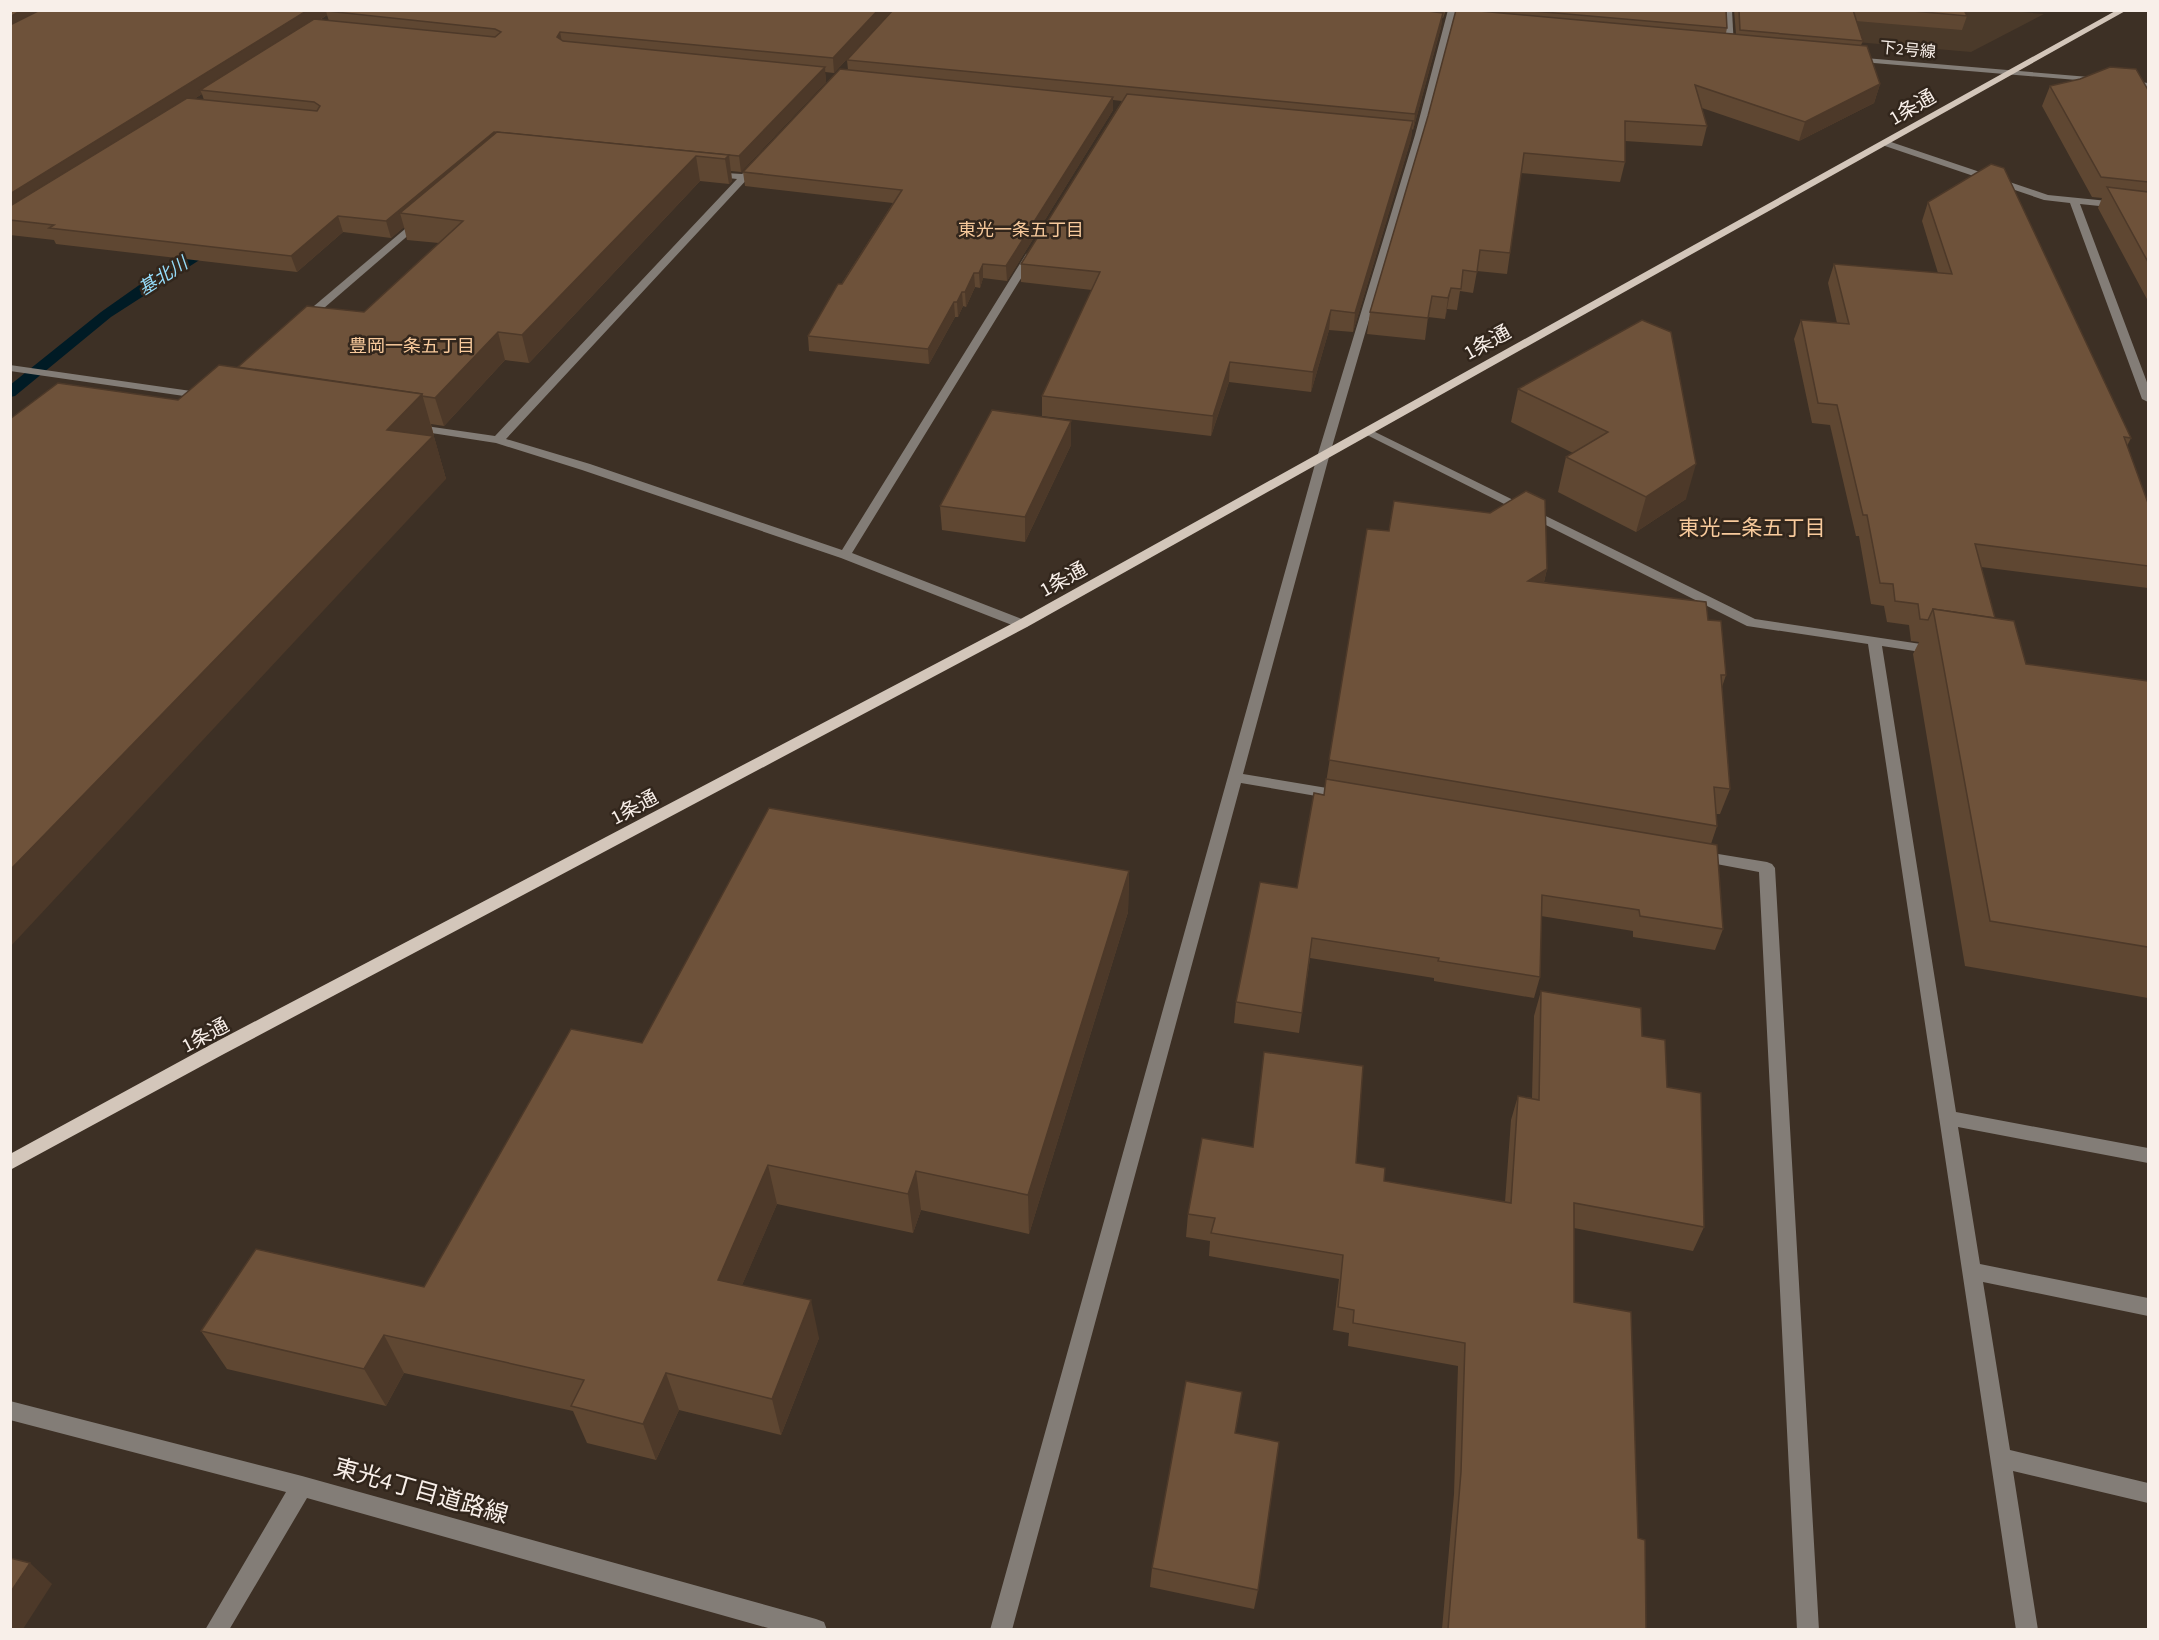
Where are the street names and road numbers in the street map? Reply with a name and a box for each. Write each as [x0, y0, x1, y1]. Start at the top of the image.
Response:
street label: 下2号線 [1879, 37, 1937, 63]
street label: 1条通 [1884, 83, 1941, 132]
street label: 1条通 [1459, 319, 1516, 367]
street label: 1条通 [1035, 556, 1092, 604]
street label: 1条通 [606, 784, 663, 832]
street label: 1条通 [177, 1012, 234, 1060]
street label: 東光4丁目道路線 [330, 1450, 512, 1533]

